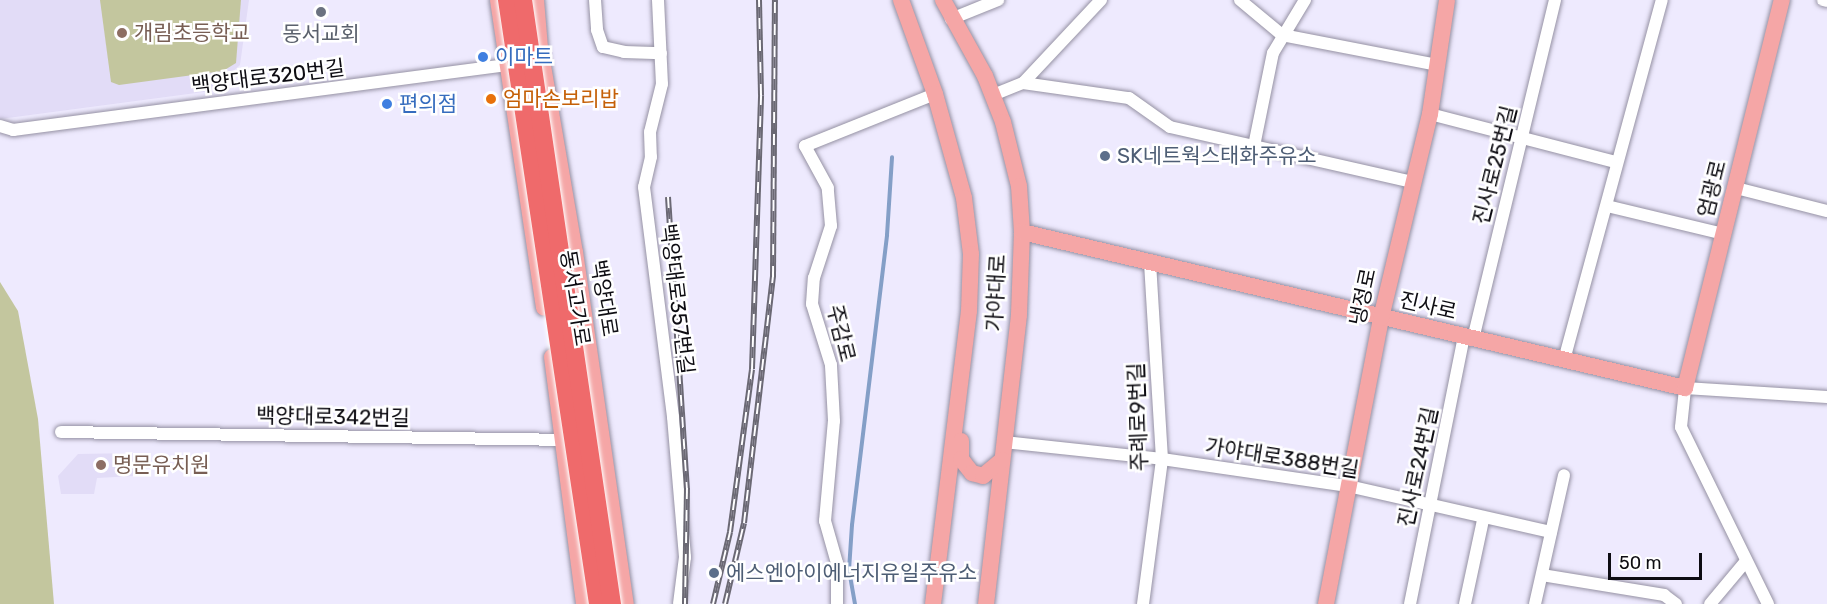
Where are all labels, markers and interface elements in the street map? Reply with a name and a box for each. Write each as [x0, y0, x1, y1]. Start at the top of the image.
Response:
marker: 동서교회 [314, 5, 328, 19]
place label: 개림초등학교 [134, 20, 250, 46]
place label: 동서교회 [282, 21, 360, 47]
marker: 개림초등학교 [115, 26, 129, 40]
place label: 이마트 [495, 44, 553, 70]
marker: 이마트 [476, 50, 490, 64]
street label: 백양대로320번길 [190, 55, 346, 99]
place label: 엄마손보리밥 [503, 86, 619, 112]
place label: 편의점 [399, 91, 457, 117]
marker: 엄마손보리밥 [484, 92, 498, 106]
marker: 편의점 [380, 97, 394, 111]
street label: 진사로25번길 [1468, 103, 1522, 227]
place label: SK네트웍스태화주유소 [1117, 143, 1317, 169]
marker: SK네트웍스태화주유소 [1098, 149, 1112, 163]
street label: 엄광로 [1693, 158, 1731, 220]
street label: 백양대로357번길 [655, 222, 699, 376]
street label: 동서고가로 [555, 248, 595, 348]
street label: 가야대로 [981, 254, 1011, 332]
street label: 백양대로 [586, 258, 622, 338]
street label: 냉정로 [1345, 266, 1381, 328]
street label: 진사로 [1397, 287, 1459, 325]
street label: 주감로 [822, 302, 860, 364]
street label: 주례로9번길 [1124, 362, 1152, 472]
street label: 백양대로342번길 [256, 403, 410, 431]
street label: 진사로24번길 [1393, 405, 1443, 529]
street label: 가야대로388번길 [1203, 433, 1361, 483]
place label: 명문유치원 [113, 452, 210, 478]
marker: 명문유치원 [94, 458, 108, 472]
scale bar [1611, 541, 1706, 579]
text: 50 m [1619, 552, 1662, 574]
place label: 에스엔아이에너지유일주유소 [726, 560, 977, 586]
marker: 에스엔아이에너지유일주유소 [707, 566, 721, 580]

